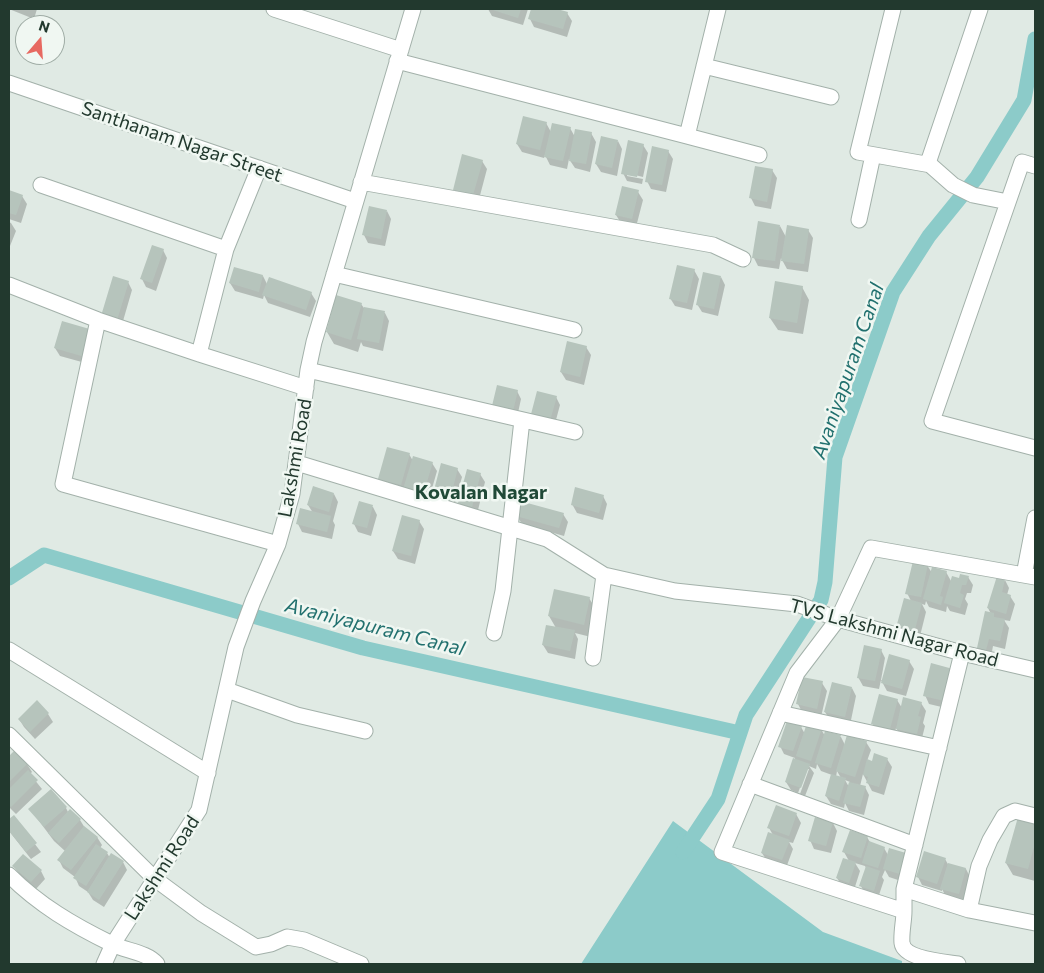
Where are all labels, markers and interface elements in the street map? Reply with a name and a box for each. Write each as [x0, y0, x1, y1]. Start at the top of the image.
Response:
north arrow [15, 15, 65, 65]
text: N [37, 17, 52, 36]
street label: Santhanam Nagar Street [79, 97, 285, 187]
water label: Avaniyapuram Canal [807, 280, 889, 462]
street label: Lakshmi Road [273, 397, 317, 519]
district label: Kovalan Nagar [415, 480, 547, 504]
water label: Avaniyapuram Canal [283, 593, 467, 661]
street label: TVS Lakshmi Nagar Road [787, 594, 1001, 672]
street label: Lakshmi Road [120, 811, 204, 925]

